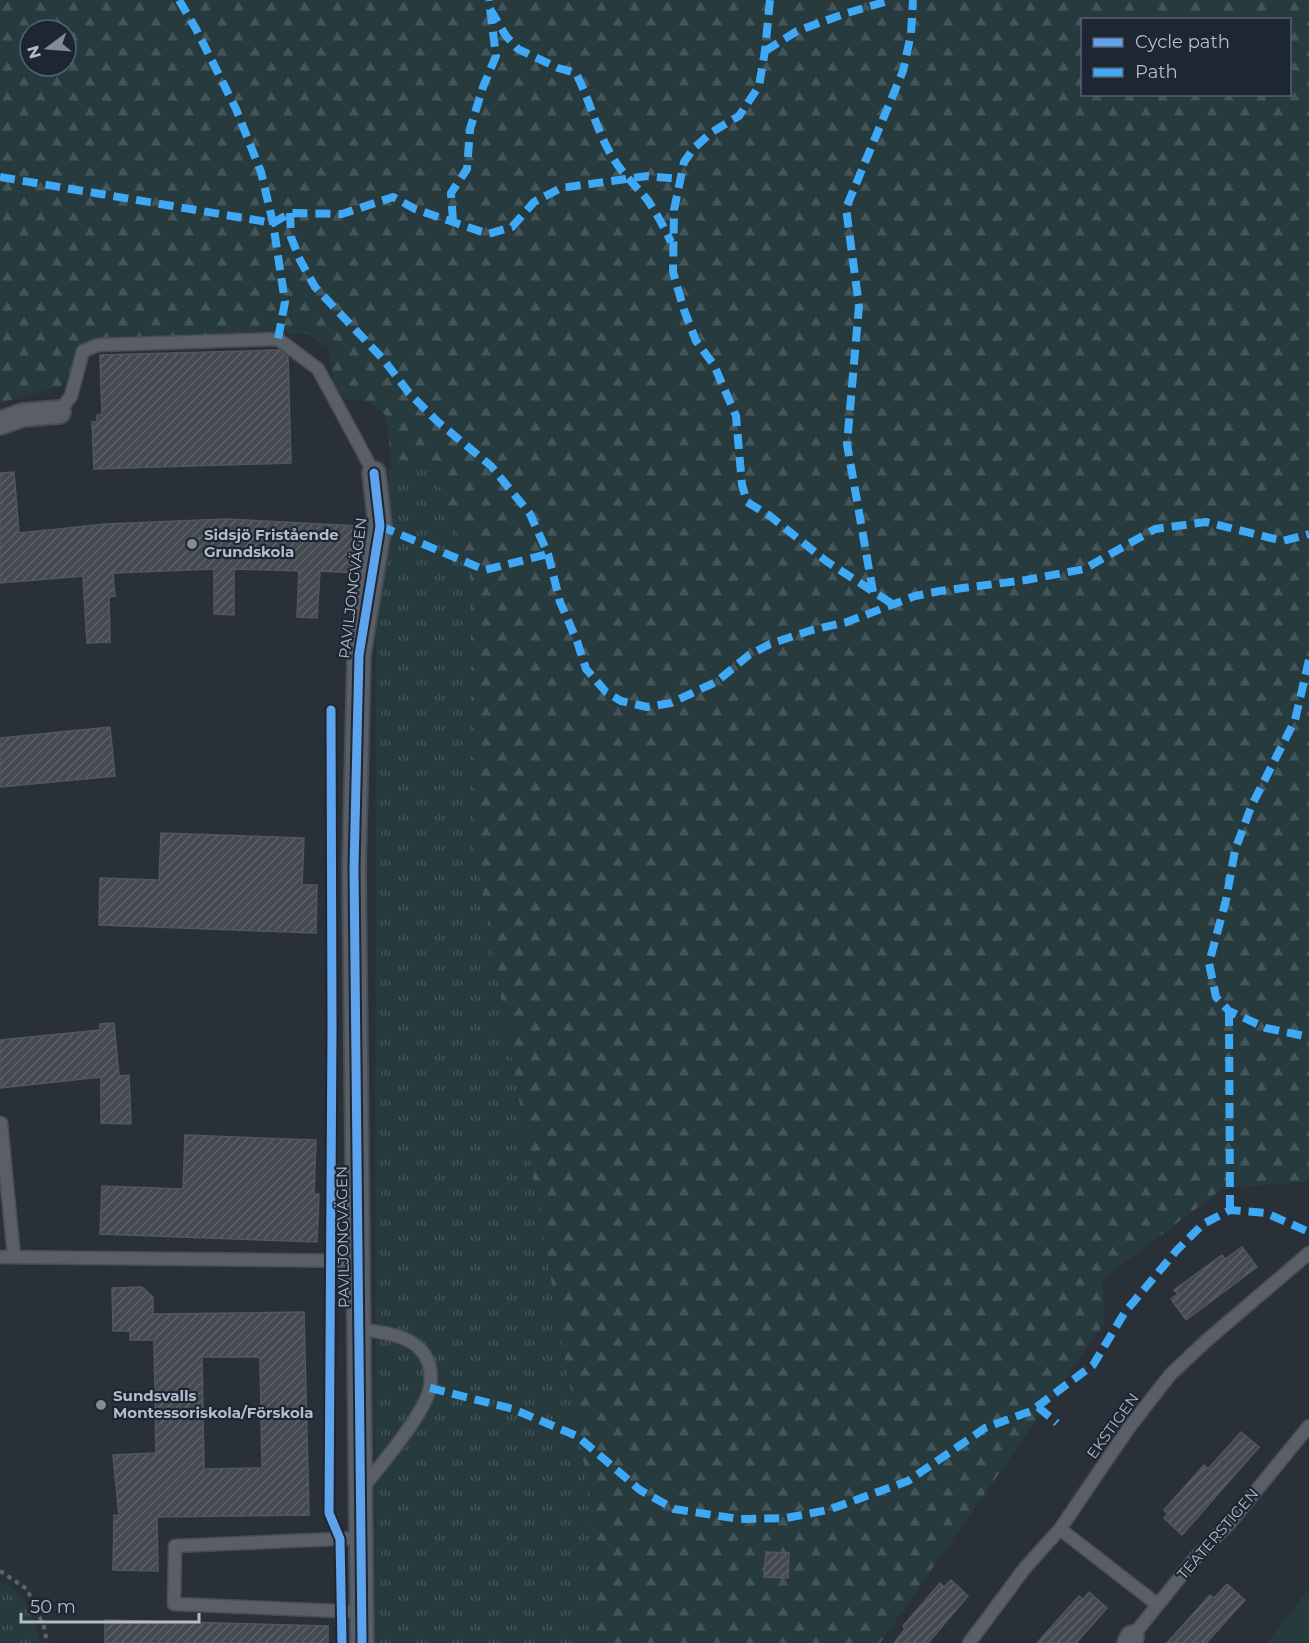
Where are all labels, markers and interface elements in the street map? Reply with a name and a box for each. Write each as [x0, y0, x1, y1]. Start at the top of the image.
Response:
north arrow [18, 18, 78, 78]
legend [1081, 18, 1291, 96]
text: Cycle path [1135, 31, 1230, 53]
text: N [23, 43, 45, 61]
text: Path [1135, 61, 1178, 83]
street label: PAVILJONGVÄGEN [334, 516, 371, 660]
place label: Sidsjö Fristående Grundskola [204, 525, 339, 561]
marker: Sidsjö Fristående Grundskola [185, 537, 199, 551]
street label: PAVILJONGVÄGEN [332, 1166, 353, 1308]
place label: Sundsvalls Montessoriskola/Förskola [113, 1386, 314, 1422]
street label: EKSTIGEN [1082, 1389, 1143, 1462]
marker: Sundsvalls Montessoriskola/Förskola [94, 1398, 108, 1412]
street label: TEATERSTIGEN [1173, 1484, 1262, 1583]
scale bar [21, 1586, 200, 1624]
text: 50 m [30, 1596, 76, 1618]

